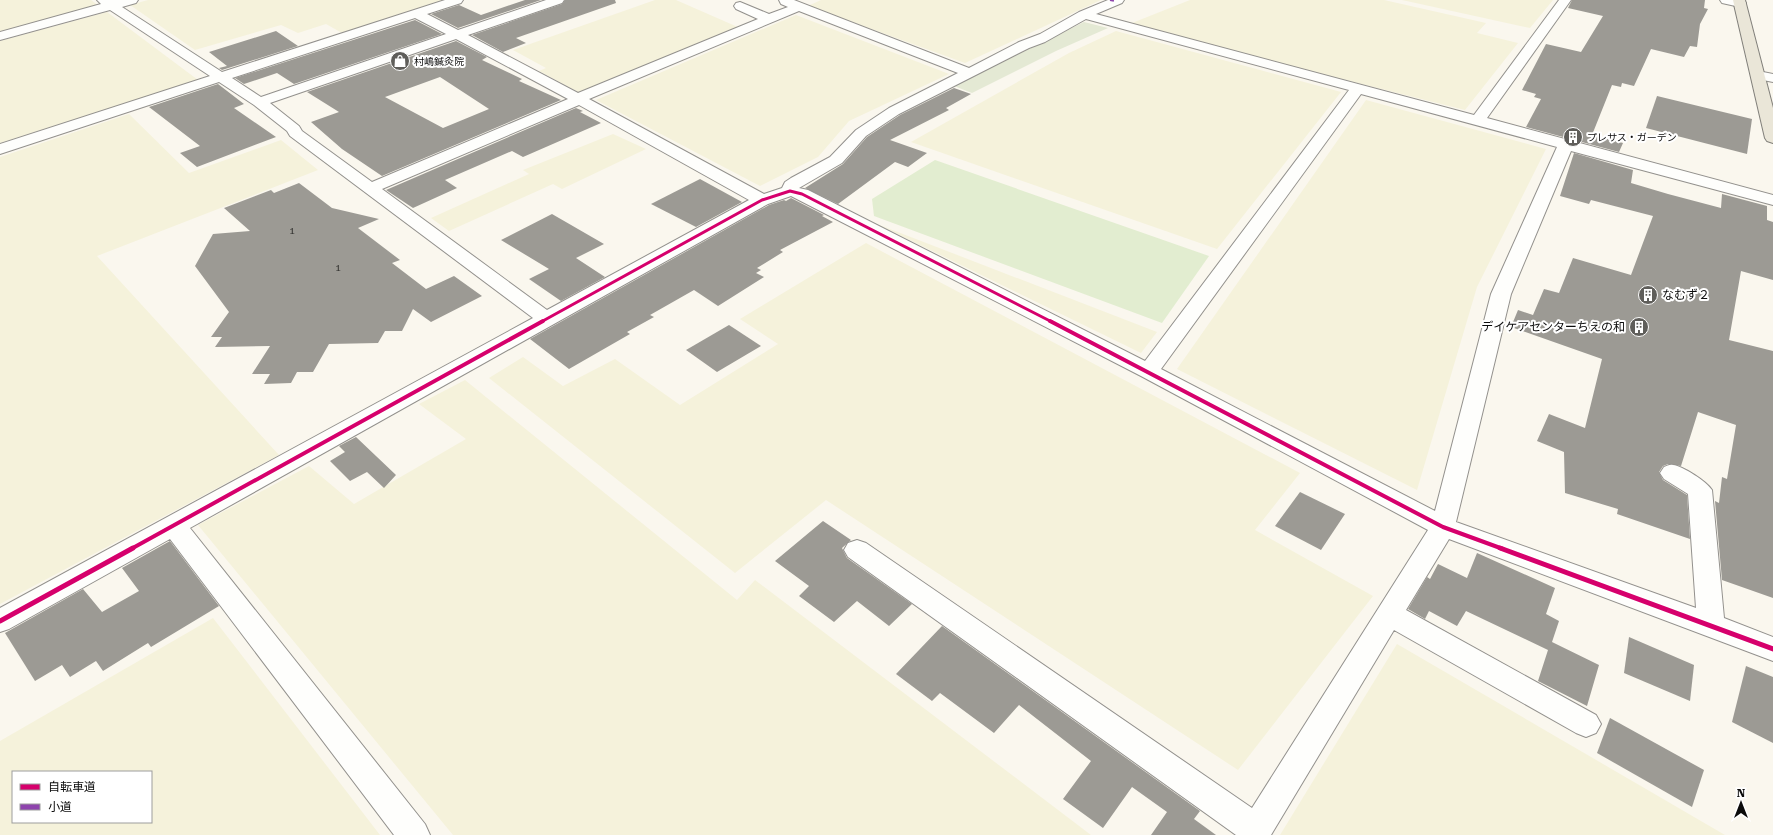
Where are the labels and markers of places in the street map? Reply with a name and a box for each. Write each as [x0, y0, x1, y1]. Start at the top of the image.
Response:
shop icon: 村嶋鍼灸院 [389, 50, 411, 72]
place label: 村嶋鍼灸院 [414, 56, 464, 67]
building icon: プレサス・ガーデン [1562, 126, 1584, 148]
place label: プレサス・ガーデン [1587, 132, 1677, 143]
building icon: なむず２ [1637, 284, 1659, 306]
place label: なむず２ [1662, 288, 1710, 302]
building icon: デイケアセンターちえの和 [1628, 316, 1650, 338]
place label: デイケアセンターちえの和 [1481, 320, 1625, 334]

